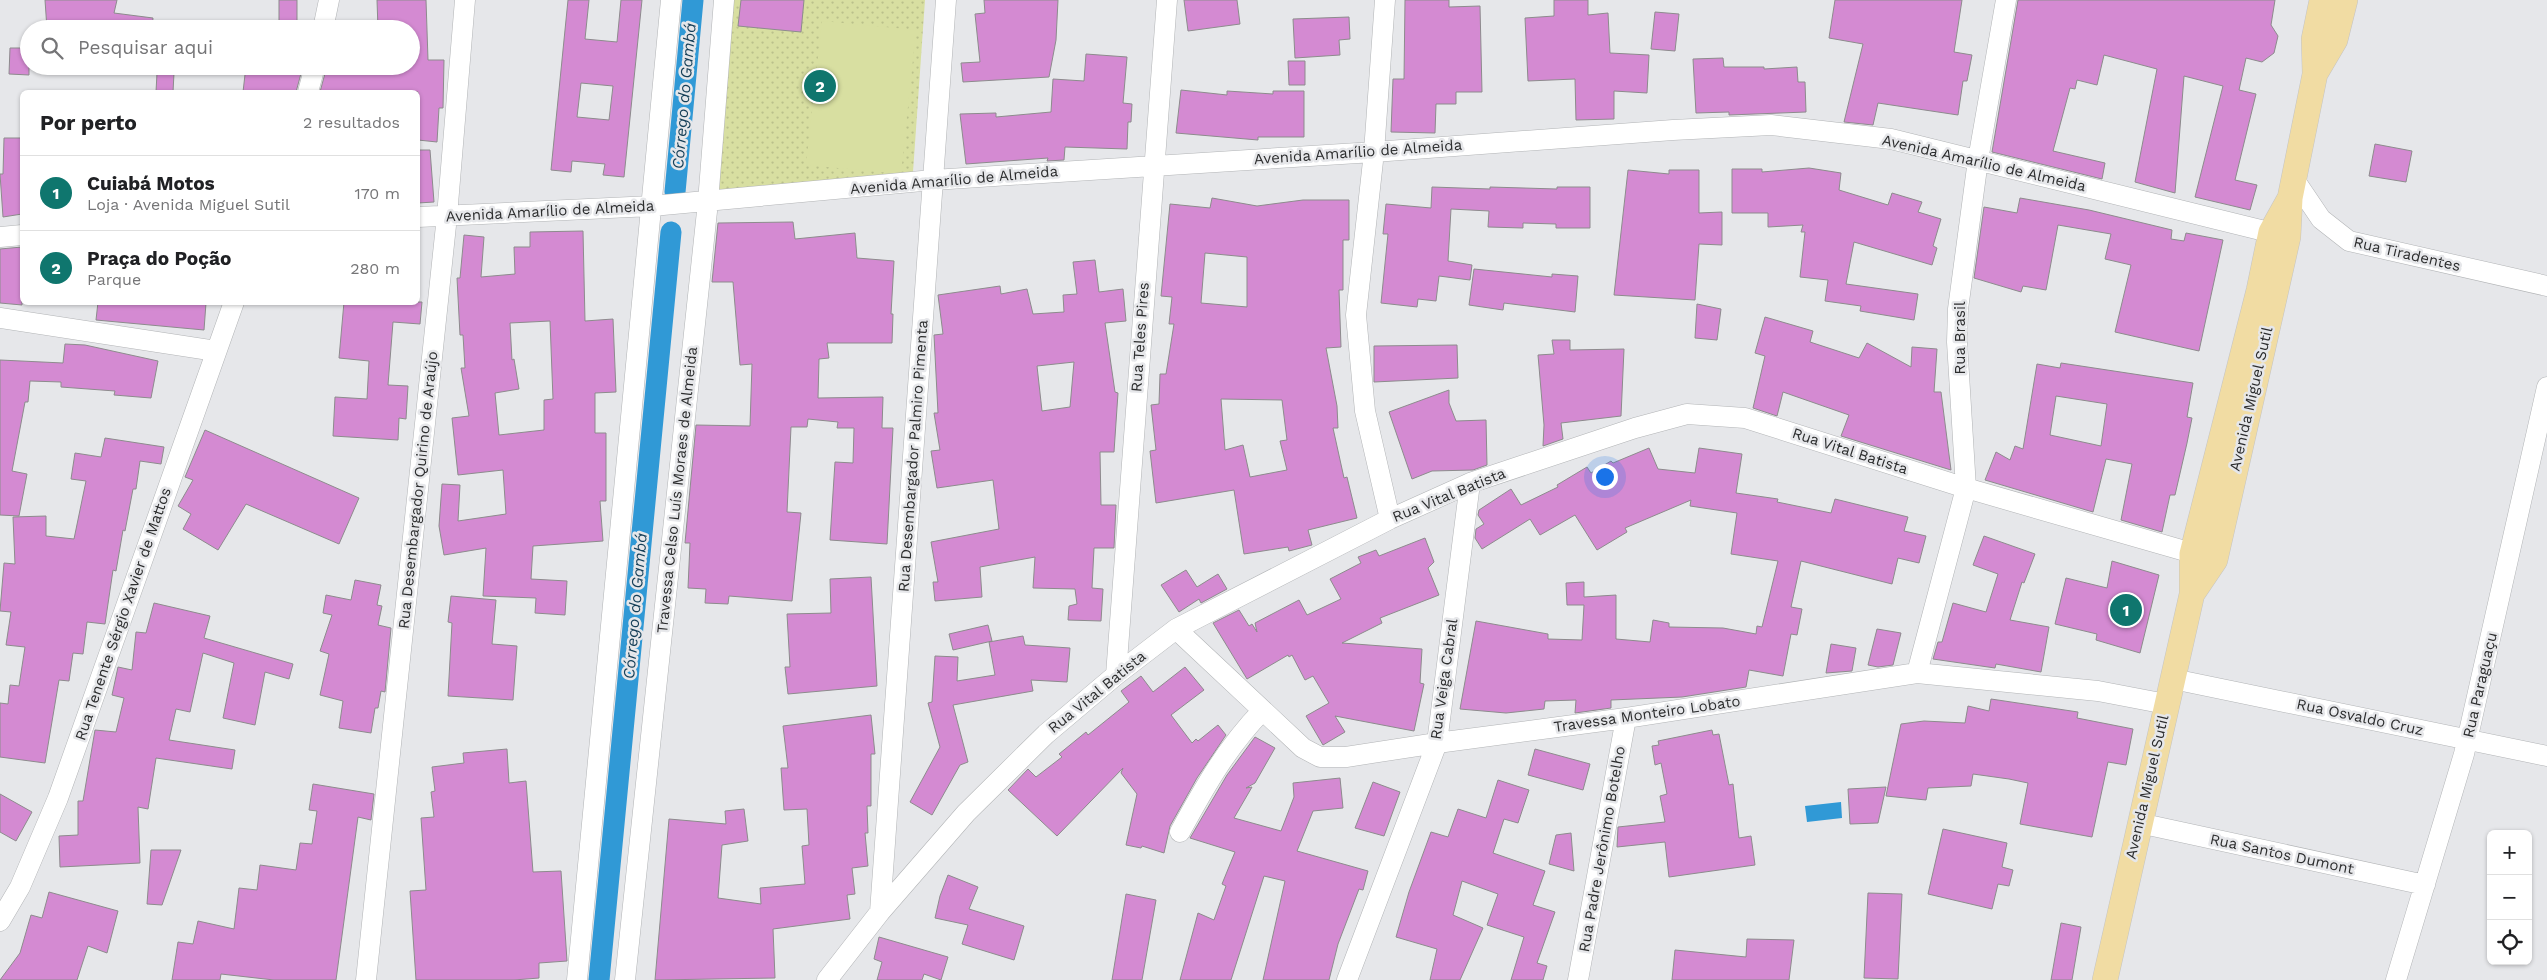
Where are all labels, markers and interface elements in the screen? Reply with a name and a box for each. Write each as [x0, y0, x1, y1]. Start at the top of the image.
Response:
search box [20, 20, 420, 75]
water label: Córrego do Gambá [668, 22, 700, 170]
icon: search [38, 34, 66, 62]
text: Pesquisar aqui [78, 36, 213, 59]
pin: 2 [804, 67, 836, 105]
text: Por perto [40, 110, 137, 135]
text: 2 resultados [303, 113, 400, 132]
street label: Avenida Amarílio de Almeida [1880, 131, 2088, 195]
street label: Avenida Amarílio de Almeida [1253, 136, 1463, 168]
street label: Avenida Amarílio de Almeida [849, 162, 1059, 198]
text: Cuiabá Motos [87, 172, 215, 195]
text: 1 [53, 184, 59, 203]
text: 170 m [354, 184, 400, 203]
text: Loja · Avenida Miguel Sutil [87, 195, 290, 214]
street label: Avenida Amarílio de Almeida [445, 197, 655, 225]
street label: Rua Tiradentes [2352, 233, 2462, 275]
text: Praça do Poção [87, 247, 231, 270]
text: 2 [51, 259, 61, 278]
text: 280 m [350, 259, 400, 278]
text: Parque [87, 270, 141, 289]
street label: Rua Teles Pires [1127, 282, 1153, 392]
street label: Rua Brasil [1951, 301, 1969, 375]
street label: Rua Desembargador Palmiro Pimenta [895, 319, 932, 593]
street label: Avenida Miguel Sutil [2226, 325, 2276, 473]
street label: Travessa Celso Luís Moraes de Almeida [653, 345, 701, 634]
street label: Rua Desembargador Quirino de Araújo [394, 350, 442, 630]
street label: Rua Vital Batista [1790, 424, 1911, 478]
street label: Rua Vital Batista [1390, 464, 1509, 526]
your location [1592, 464, 1618, 490]
street label: Rua Tenente Sérgio Xavier de Mattos [71, 485, 175, 743]
water label: Córrego do Gambá [619, 532, 651, 680]
pin: 1 [2110, 591, 2142, 629]
street label: Rua Veiga Cabral [1427, 617, 1461, 741]
street label: Rua Paraguaçu [2459, 630, 2501, 740]
street label: Rua Vital Batista [1045, 647, 1150, 737]
street label: Travessa Monteiro Lobato [1553, 692, 1741, 736]
street label: Rua Osvaldo Cruz [2295, 695, 2425, 739]
street label: Avenida Miguel Sutil [2122, 713, 2172, 861]
street label: Rua Padre Jerônimo Botelho [1575, 745, 1629, 953]
street label: Rua Santos Dumont [2208, 830, 2356, 878]
map controls [2487, 830, 2532, 965]
button: + [2487, 830, 2532, 875]
button: − [2487, 875, 2532, 920]
button: locate [2487, 920, 2532, 965]

